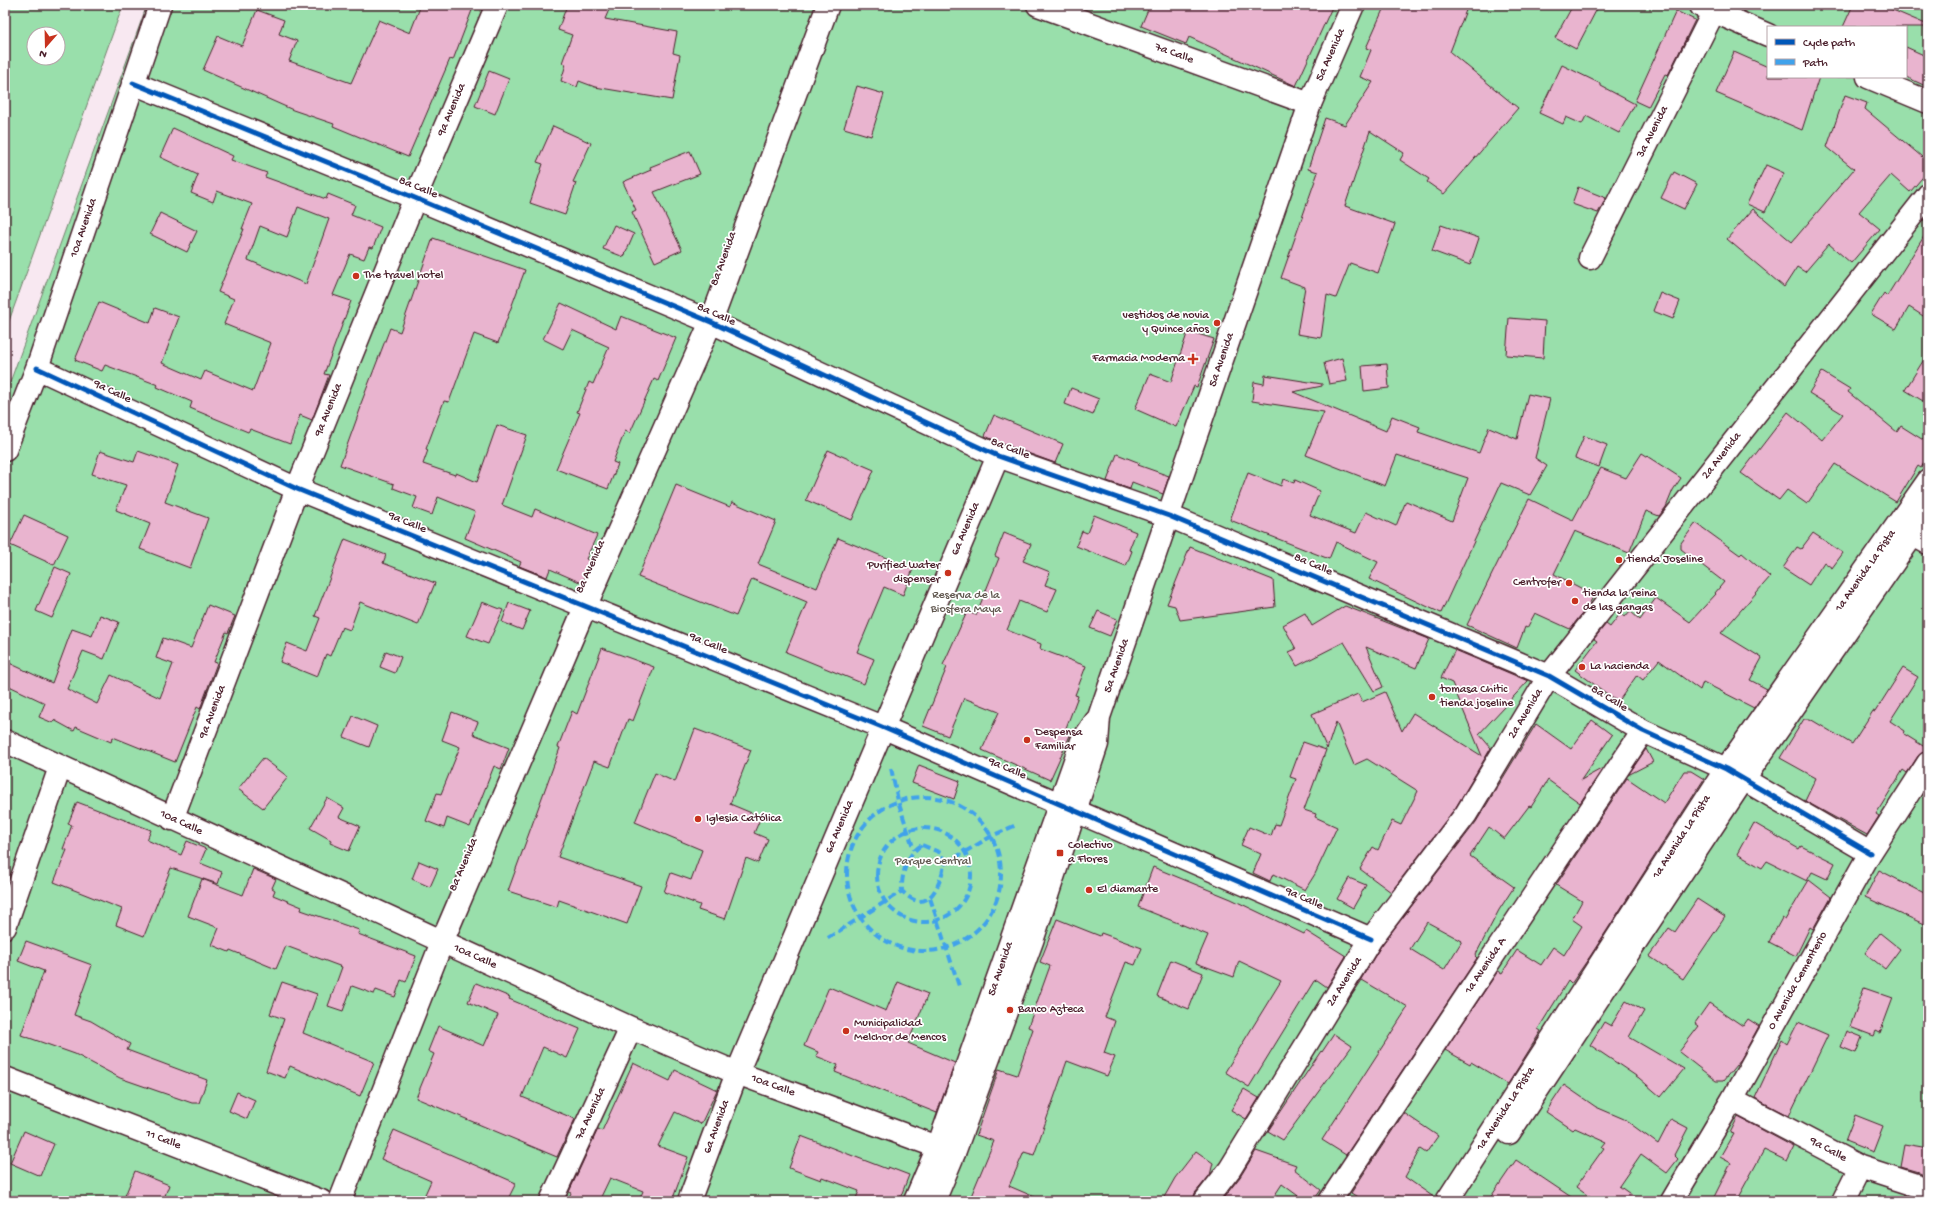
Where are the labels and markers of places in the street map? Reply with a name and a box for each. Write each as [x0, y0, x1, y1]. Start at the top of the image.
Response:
place label: The travel hotel [363, 269, 444, 283]
marker: The travel hotel [351, 271, 361, 281]
place label: vestidos de novia y Quince años [1123, 309, 1210, 337]
marker: vestidos de novia y Quince años [1212, 318, 1222, 328]
place label: Farmacia Moderna [1091, 352, 1185, 366]
marker: Farmacia Moderna [1188, 354, 1198, 364]
place label: tienda Joseline [1626, 553, 1704, 567]
marker: tienda Joseline [1614, 555, 1624, 565]
place label: Purified water dispenser [866, 559, 942, 587]
marker: Purified water dispenser [943, 568, 953, 578]
place label: Centrofer [1513, 576, 1563, 590]
marker: Centrofer [1564, 578, 1574, 588]
place label: tienda la reina de las gangas [1582, 587, 1657, 615]
marker: tienda la reina de las gangas [1570, 596, 1580, 606]
place label: La hacienda [1590, 660, 1650, 674]
marker: La hacienda [1577, 662, 1587, 672]
place label: tomasa Chitic tienda joseline [1439, 683, 1514, 711]
marker: tomasa Chitic tienda joseline [1427, 692, 1437, 702]
place label: Despensa Familiar [1034, 726, 1083, 754]
marker: Despensa Familiar [1022, 735, 1032, 745]
place label: Iglesia Católica [706, 812, 782, 826]
marker: Iglesia Católica [693, 814, 703, 824]
place label: Colectivo a Flores [1068, 839, 1113, 867]
marker: Colectivo a Flores [1055, 848, 1065, 858]
place label: El diamante [1097, 883, 1159, 897]
marker: El diamante [1084, 885, 1094, 895]
place label: Banco Azteca [1017, 1003, 1084, 1017]
marker: Banco Azteca [1005, 1005, 1015, 1015]
place label: Municipalidad Melchor de Mencos [854, 1017, 947, 1045]
marker: Municipalidad Melchor de Mencos [841, 1026, 851, 1036]

